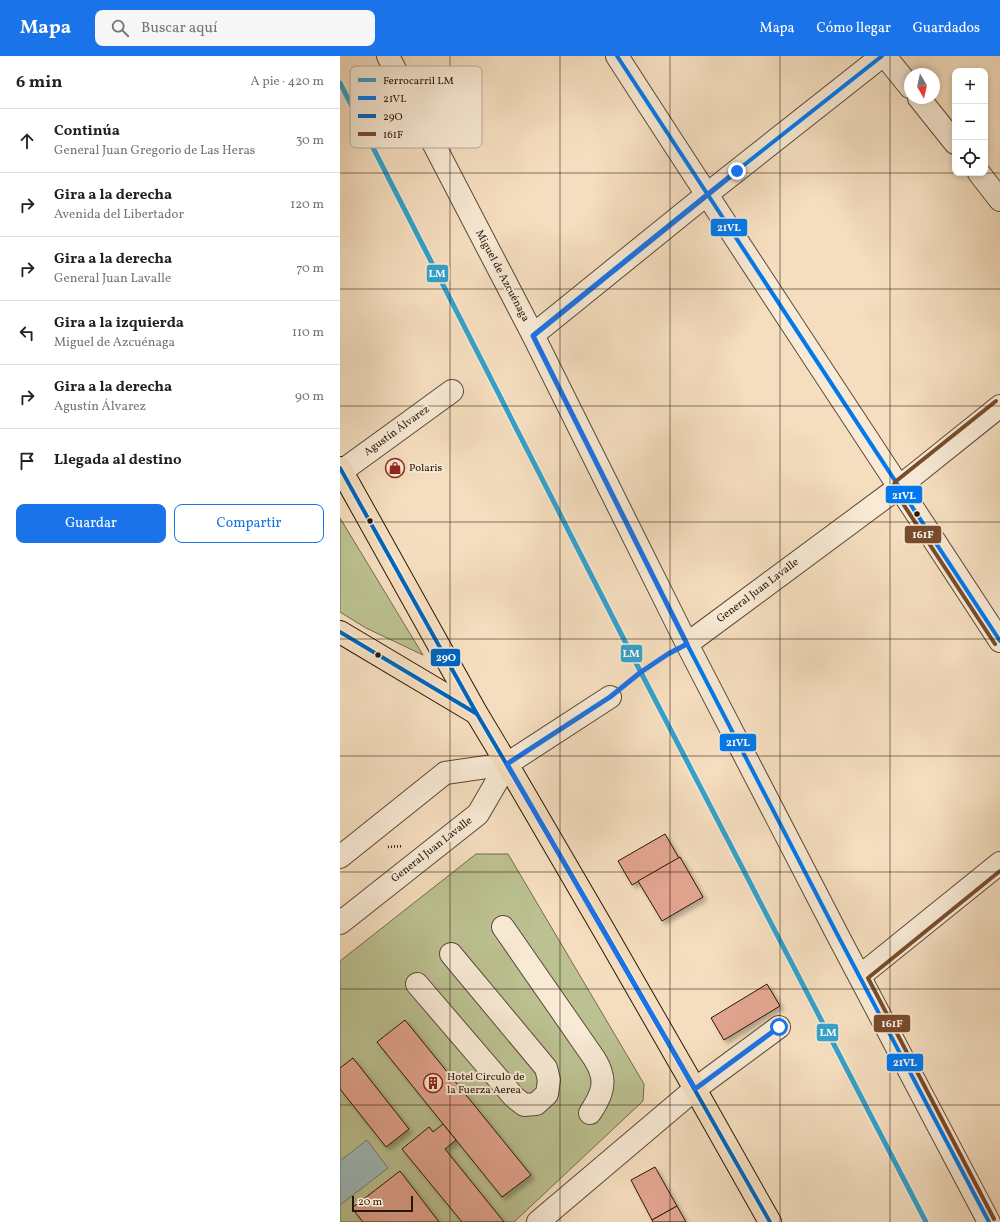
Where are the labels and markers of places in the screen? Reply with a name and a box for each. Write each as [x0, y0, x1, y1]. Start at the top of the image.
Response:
shop icon: Polaris [384, 457, 406, 479]
place label: Polaris [409, 461, 443, 476]
unlabelled marker [912, 509, 922, 519]
unlabelled marker [365, 516, 375, 526]
unlabelled marker [373, 650, 383, 660]
place label: Hotel Circulo de la Fuerza Aerea [447, 1070, 525, 1098]
building icon: Hotel Circulo de la Fuerza Aerea [422, 1072, 444, 1094]

